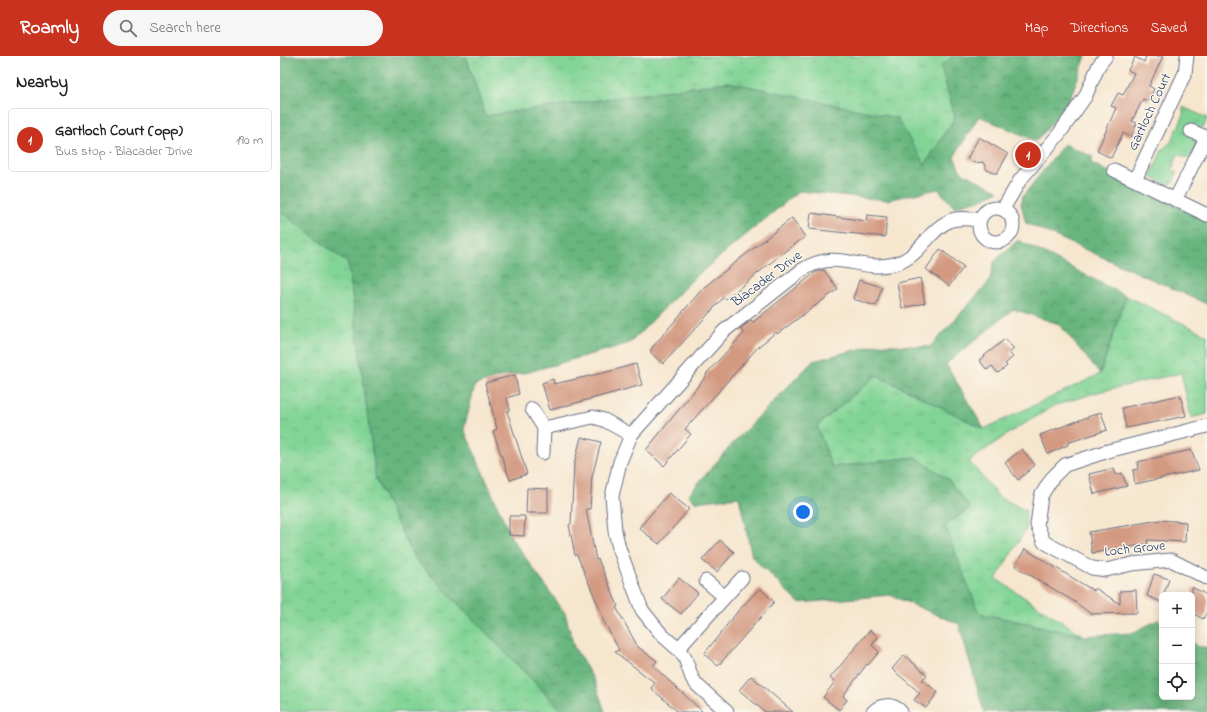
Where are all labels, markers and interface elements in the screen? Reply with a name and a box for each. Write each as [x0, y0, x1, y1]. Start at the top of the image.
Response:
search box [103, 10, 383, 46]
text: Roamly [20, 15, 79, 42]
icon: search [117, 17, 139, 39]
text: Search here [149, 17, 221, 39]
text: Map [1025, 18, 1048, 39]
text: Directions [1070, 18, 1128, 39]
text: Saved [1150, 18, 1187, 39]
text: Nearby [16, 70, 68, 95]
street label: Gartloch Court [1123, 70, 1177, 154]
text: Gartloch Court (opp) [55, 120, 183, 142]
text: 1 [28, 131, 32, 150]
text: 190 m [236, 131, 263, 150]
pin: 1 [1015, 140, 1041, 170]
text: Bus stop · Blacader Drive [55, 142, 193, 161]
street label: Blacader Drive [727, 245, 807, 313]
your location [793, 502, 813, 522]
street label: Loch Grove [1103, 535, 1167, 563]
map controls [1159, 592, 1195, 700]
button: + [1159, 592, 1195, 628]
button: − [1159, 628, 1195, 664]
button: locate [1159, 664, 1195, 700]

